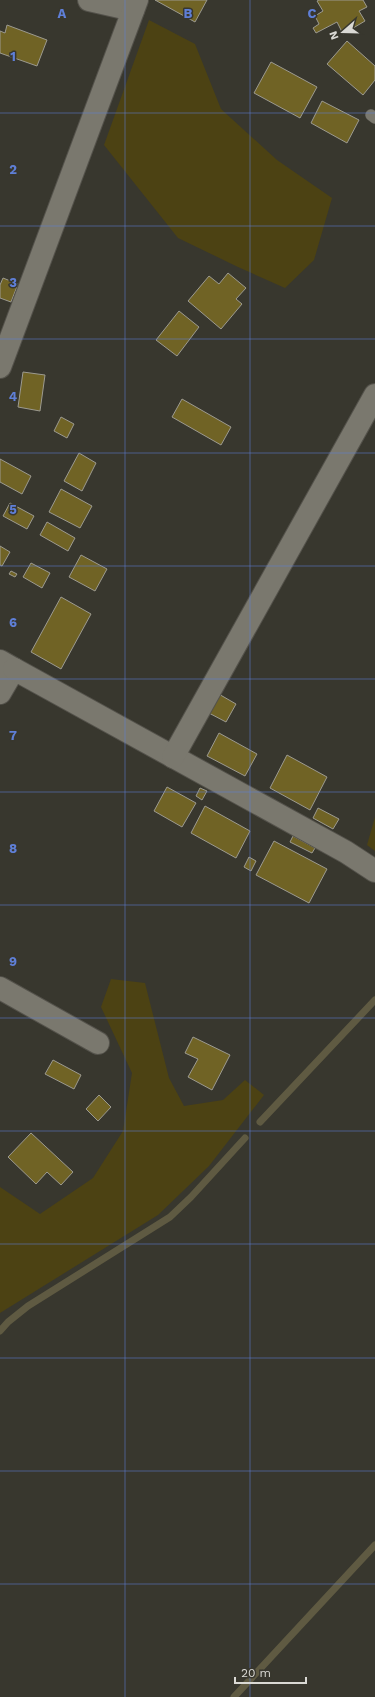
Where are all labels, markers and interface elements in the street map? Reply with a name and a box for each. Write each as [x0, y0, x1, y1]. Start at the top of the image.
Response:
text: A [58, 6, 67, 21]
text: B [184, 6, 193, 21]
text: C [308, 6, 317, 21]
north arrow [323, 12, 363, 52]
text: N [327, 29, 342, 41]
text: 1 [10, 49, 16, 64]
text: 2 [9, 162, 17, 177]
text: 3 [9, 275, 17, 290]
text: 4 [9, 389, 18, 404]
text: 5 [9, 502, 17, 517]
text: 6 [9, 615, 17, 630]
text: 7 [9, 728, 17, 743]
text: 8 [9, 841, 17, 856]
text: 9 [9, 954, 17, 969]
scale bar [235, 1659, 306, 1685]
text: 20 m [241, 1666, 271, 1680]

